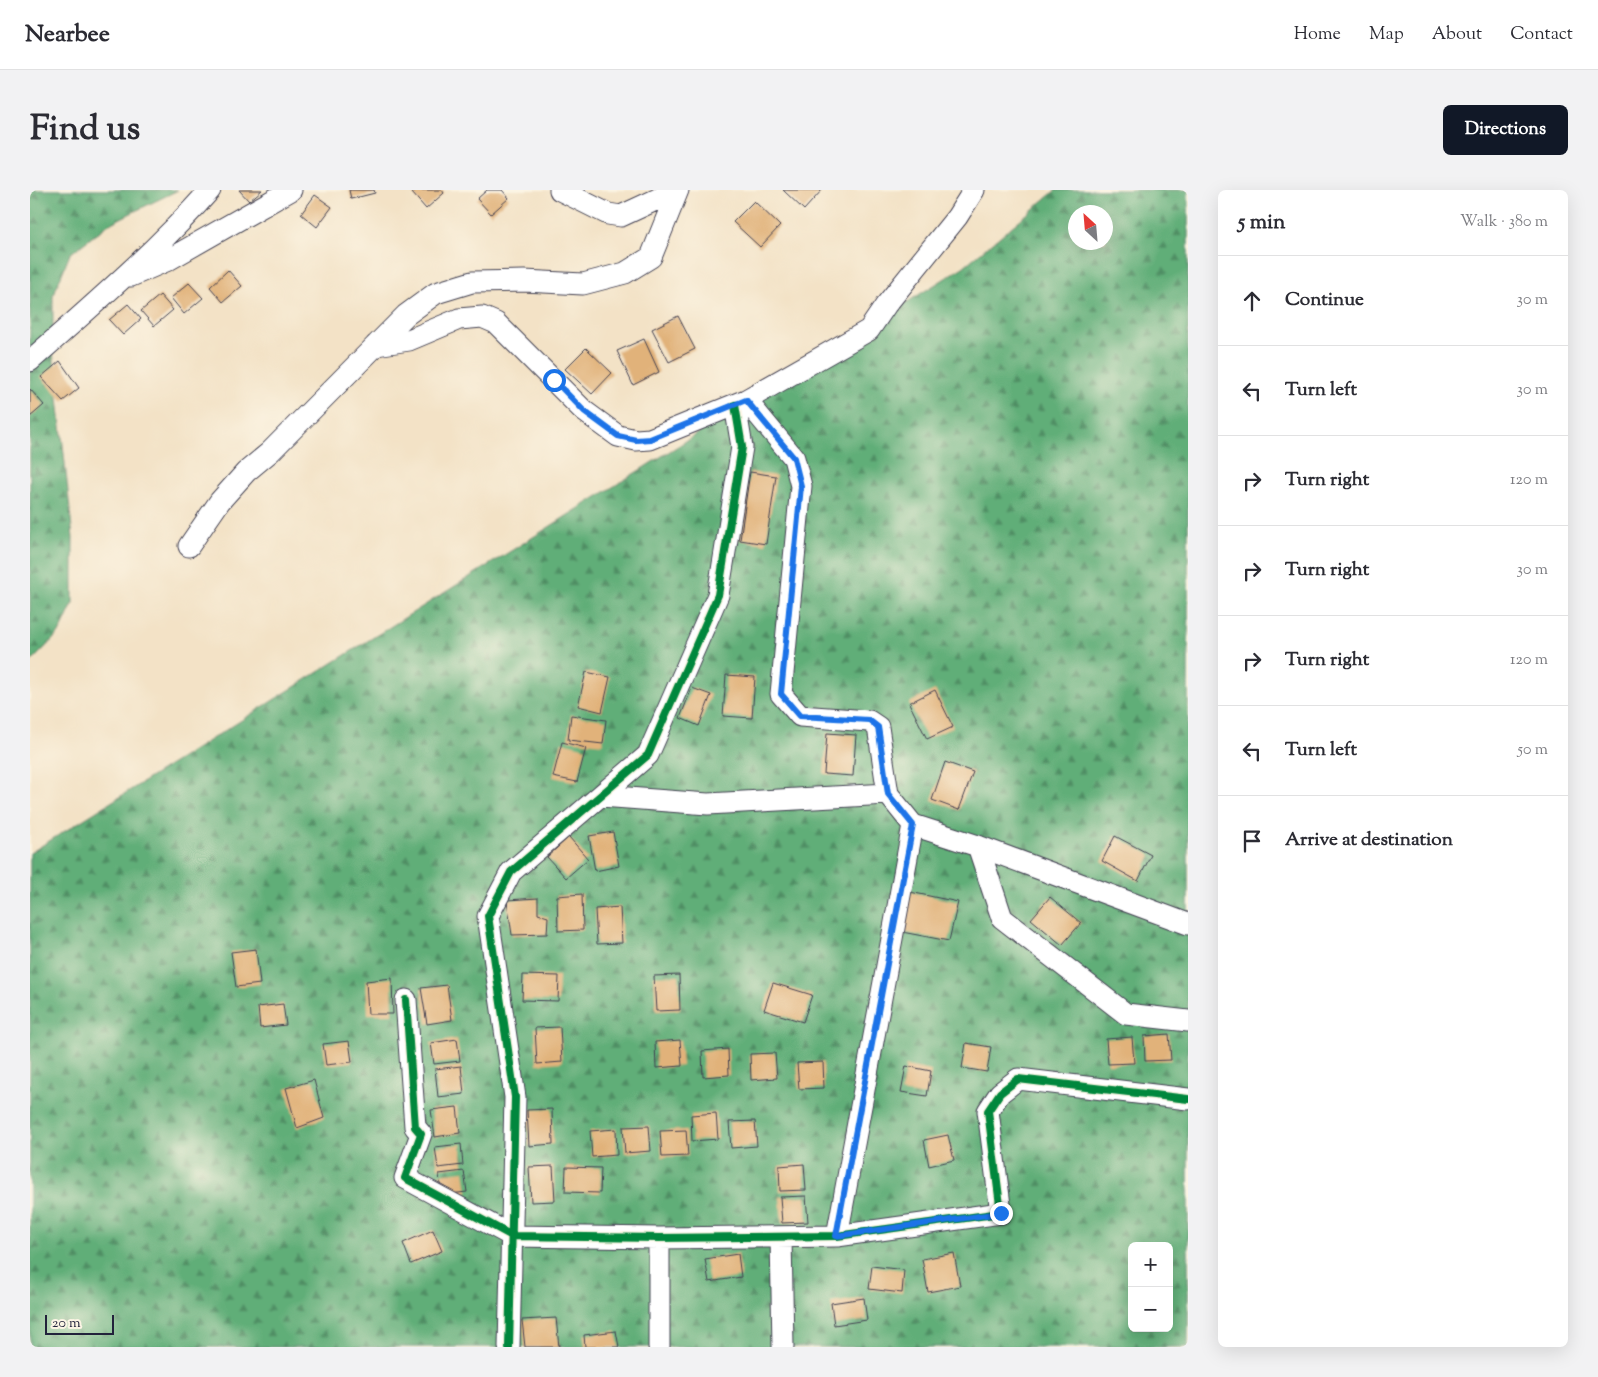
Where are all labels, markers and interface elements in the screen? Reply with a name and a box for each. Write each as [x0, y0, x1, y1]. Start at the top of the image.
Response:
text: Nearbee [25, 18, 110, 52]
text: Home [1294, 22, 1341, 48]
text: Map [1369, 22, 1404, 48]
text: About [1432, 22, 1482, 48]
text: Contact [1510, 22, 1573, 48]
text: Find us [30, 105, 140, 156]
button: Directions [1443, 105, 1568, 155]
north arrow [1068, 205, 1113, 250]
text: 5 min [1238, 208, 1285, 238]
text: Walk · 380 m [1460, 211, 1548, 234]
icon: ahead [1238, 287, 1266, 315]
text: Continue [1285, 287, 1364, 314]
text: 30 m [1517, 289, 1548, 312]
route start [543, 369, 566, 392]
icon: left [1238, 377, 1266, 405]
text: Turn left [1285, 377, 1357, 404]
text: 30 m [1517, 379, 1548, 402]
icon: right [1238, 467, 1266, 495]
text: Turn right [1285, 467, 1369, 494]
text: 120 m [1510, 469, 1548, 492]
icon: right [1238, 557, 1266, 585]
text: Turn right [1285, 557, 1369, 584]
text: 30 m [1517, 559, 1548, 582]
icon: right [1238, 647, 1266, 675]
text: Turn right [1285, 647, 1369, 674]
text: 120 m [1510, 649, 1548, 672]
icon: left [1238, 737, 1266, 765]
text: Turn left [1285, 737, 1357, 764]
text: 50 m [1517, 739, 1548, 762]
icon: arrive [1238, 827, 1266, 855]
text: Arrive at destination [1285, 827, 1453, 854]
route end [990, 1202, 1013, 1225]
map controls [1128, 1242, 1173, 1332]
button: + [1128, 1242, 1173, 1287]
button: − [1128, 1287, 1173, 1332]
scale bar [45, 1312, 114, 1335]
text: 20 m [52, 1314, 81, 1334]

